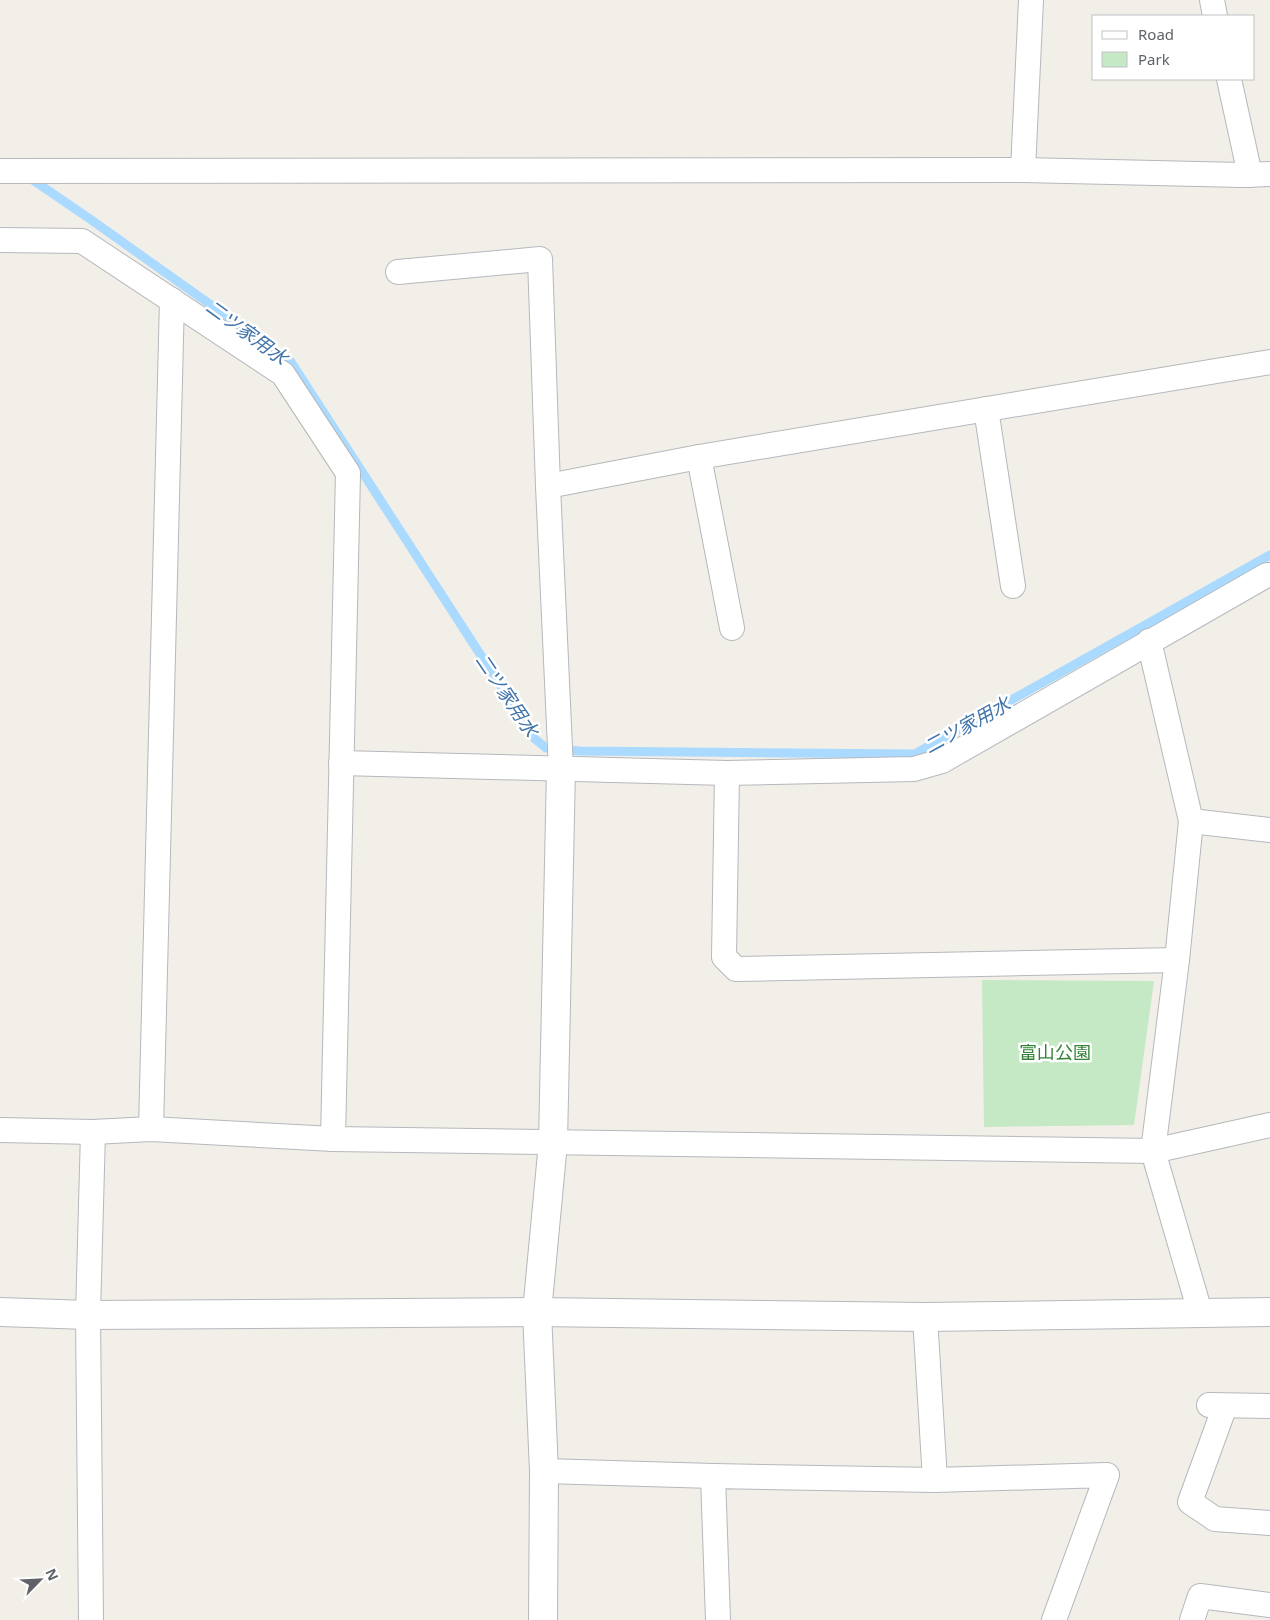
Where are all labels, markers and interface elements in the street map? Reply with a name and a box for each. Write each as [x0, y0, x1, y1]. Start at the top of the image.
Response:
legend [1092, 15, 1255, 80]
text: Road [1138, 24, 1174, 44]
text: Park [1138, 49, 1170, 69]
water label: 二ツ家用水 [201, 294, 295, 372]
water label: 二ツ家用水 [470, 648, 545, 743]
water label: 二ツ家用水 [919, 690, 1017, 759]
park label: 富山公園 [1019, 1040, 1091, 1064]
north arrow [15, 1555, 65, 1605]
text: N [41, 1565, 63, 1584]

